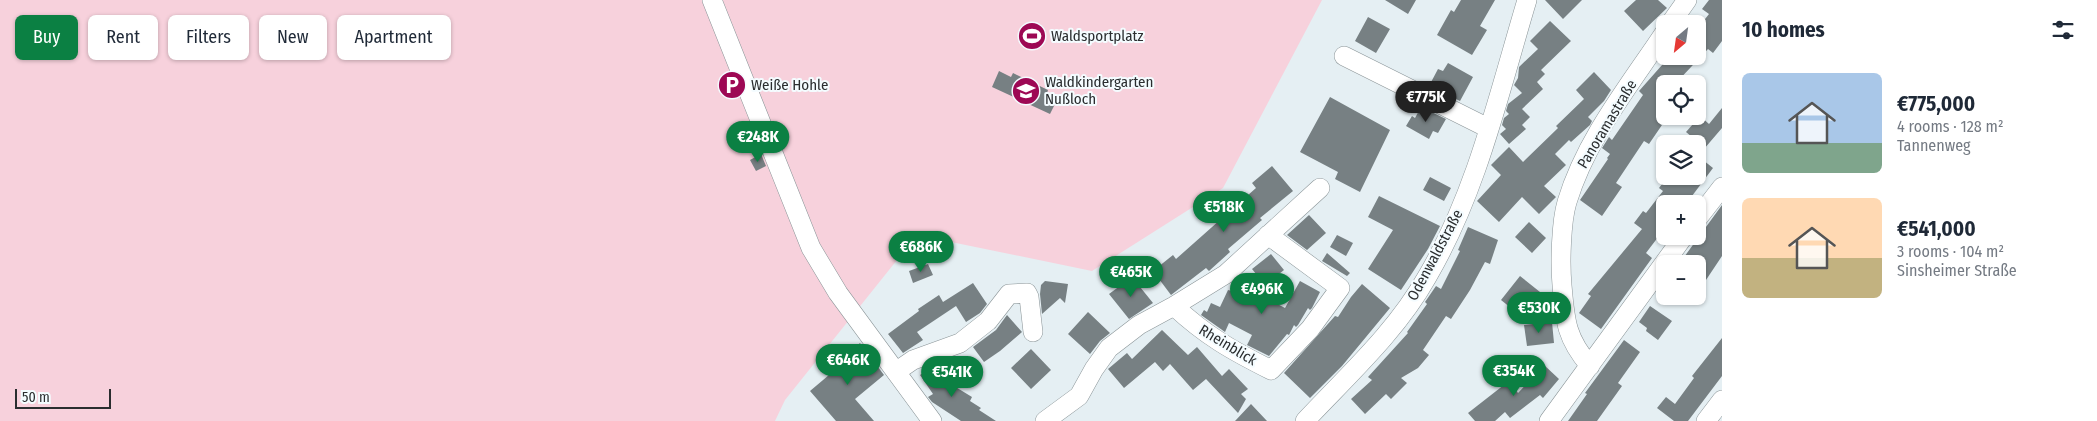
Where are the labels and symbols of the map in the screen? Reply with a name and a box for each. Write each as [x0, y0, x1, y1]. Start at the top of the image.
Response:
north arrow [1656, 15, 1706, 65]
sports icon: Waldsportplatz [1017, 21, 1047, 51]
place label: Waldsportplatz [1051, 27, 1143, 45]
parking icon: Weiße Hohle [717, 70, 747, 100]
place label: Waldkindergarten Nußloch [1045, 73, 1153, 108]
place label: Weiße Hohle [751, 76, 828, 94]
school or university icon: Waldkindergarten Nußloch [1011, 76, 1041, 106]
street label: Panoramastraße [1574, 77, 1640, 171]
pin: €775K [1391, 80, 1461, 123]
pin: €248K [723, 120, 793, 163]
pin: €518K [1189, 190, 1259, 233]
street label: Odenwaldstraße [1403, 206, 1467, 304]
pin: €686K [886, 230, 956, 273]
pin: €465K [1096, 256, 1166, 298]
pin: €496K [1227, 272, 1297, 315]
pin: €530K [1504, 292, 1574, 334]
street label: Rheinblick [1196, 321, 1260, 369]
pin: €646K [813, 344, 883, 386]
pin: €354K [1479, 354, 1549, 397]
pin: €541K [917, 356, 987, 398]
scale bar [15, 386, 111, 409]

